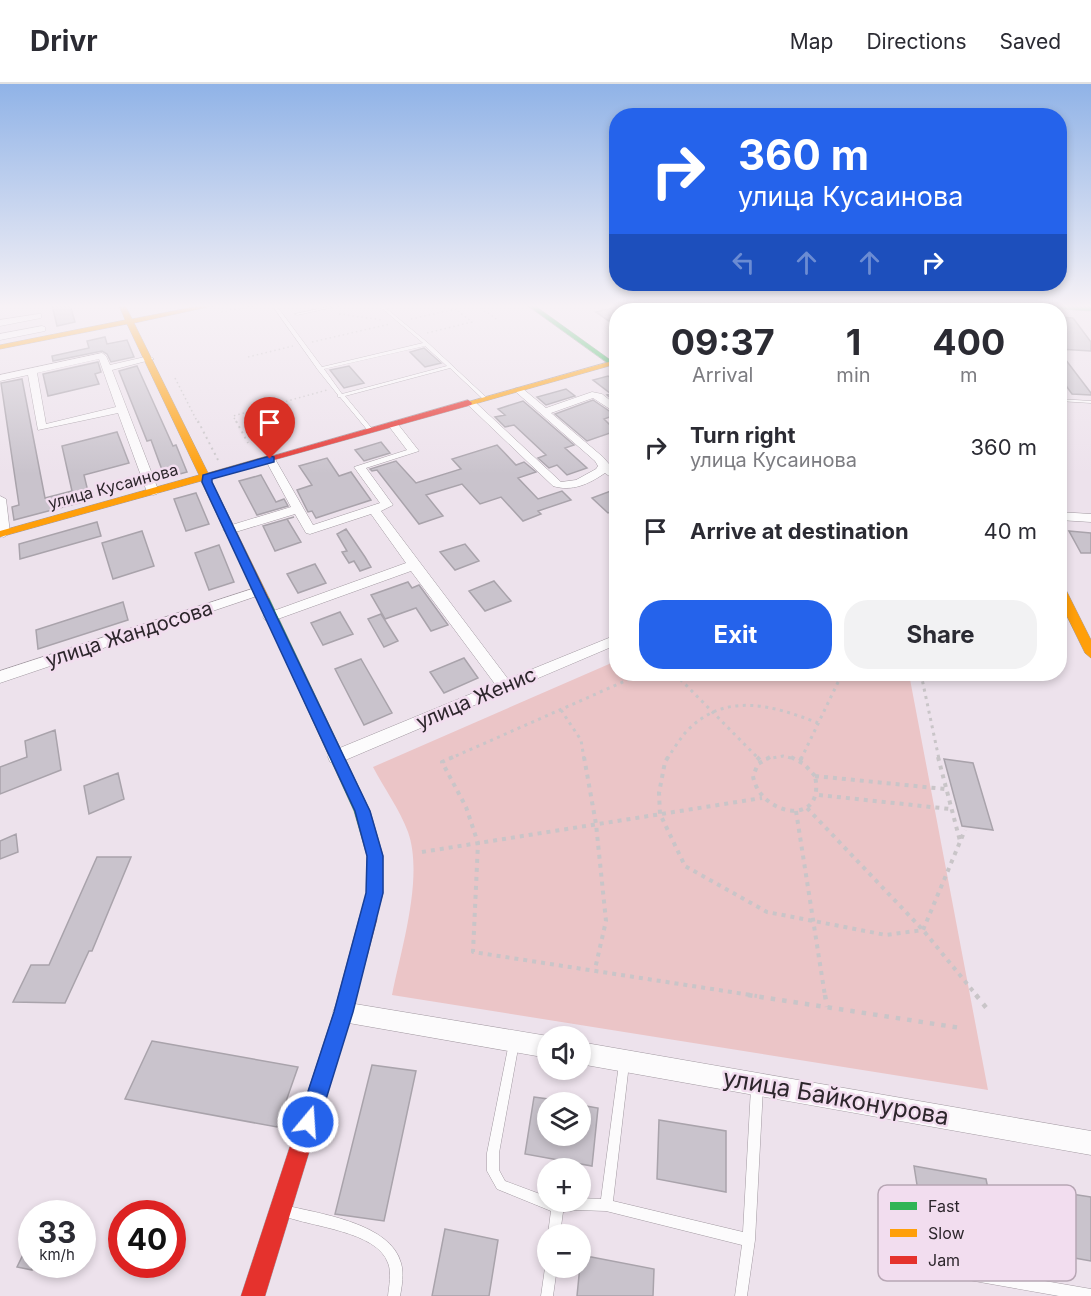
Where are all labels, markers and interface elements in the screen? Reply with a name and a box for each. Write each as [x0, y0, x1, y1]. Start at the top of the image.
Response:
text: Drivr [30, 24, 98, 58]
text: Map [790, 29, 833, 54]
text: Directions [866, 29, 967, 54]
text: Saved [1000, 29, 1061, 54]
text: 360 m [738, 129, 869, 180]
icon: right [639, 132, 717, 210]
text: улица Кусаинова [738, 180, 963, 213]
icon: left [727, 246, 760, 279]
icon: ahead [790, 246, 823, 279]
icon: ahead [853, 246, 886, 279]
icon: right [916, 246, 949, 279]
text: 09:37 [671, 320, 775, 364]
text: 1 [846, 320, 861, 364]
text: 400 [932, 320, 1005, 364]
text: Arrival [692, 363, 753, 387]
text: min [836, 363, 871, 387]
text: m [960, 363, 978, 387]
pin [244, 397, 295, 459]
icon: arrive [253, 406, 286, 439]
text: Turn right [690, 422, 796, 448]
icon: right [639, 431, 672, 464]
text: 360 m [970, 434, 1037, 460]
text: улица Кусаинова [690, 448, 857, 472]
street label: улица Кусаинова [46, 459, 180, 513]
icon: arrive [639, 515, 672, 548]
text: Arrive at destination [690, 518, 909, 544]
text: 40 m [983, 518, 1037, 544]
street label: улица Жандосова [43, 596, 215, 672]
button: Exit [639, 600, 832, 669]
button: Share [844, 600, 1037, 669]
street label: улица Женис [412, 662, 540, 734]
map controls [537, 1026, 591, 1278]
button: sound [537, 1026, 591, 1080]
street label: улица Байконурова [721, 1063, 951, 1131]
position arrow [276, 1090, 340, 1154]
button: layers [537, 1092, 591, 1146]
button: + [537, 1158, 591, 1212]
legend [878, 1185, 1076, 1281]
text: Fast [928, 1196, 960, 1216]
speed limit sign: 40 [108, 1200, 186, 1278]
text: 33 [38, 1214, 76, 1250]
text: Slow [928, 1223, 965, 1243]
button: − [537, 1224, 591, 1278]
text: km/h [39, 1245, 75, 1264]
text: Jam [928, 1250, 960, 1270]

